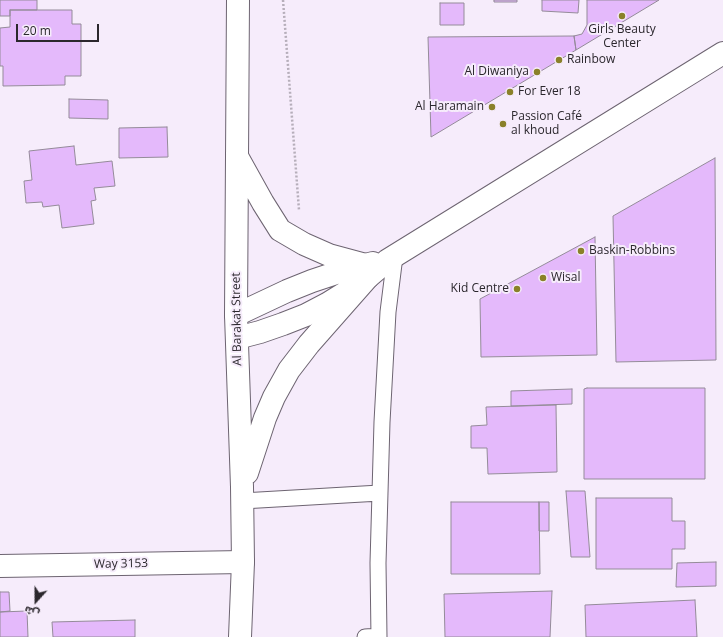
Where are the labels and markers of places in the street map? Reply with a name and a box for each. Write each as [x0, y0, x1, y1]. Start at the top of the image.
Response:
marker: Girls Beauty Center [617, 11, 627, 21]
place label: Girls Beauty Center [588, 23, 656, 51]
place label: Rainbow [567, 53, 615, 67]
marker: Rainbow [554, 55, 564, 65]
place label: Al Diwaniya [464, 65, 529, 79]
marker: Al Diwaniya [532, 67, 542, 77]
place label: For Ever 18 [518, 85, 581, 99]
marker: For Ever 18 [505, 87, 515, 97]
place label: Al Haramain [415, 100, 484, 114]
marker: Al Haramain [487, 102, 497, 112]
place label: Passion Café al khoud [511, 110, 582, 138]
marker: Passion Café al khoud [498, 119, 508, 129]
place label: Baskin-Robbins [589, 244, 675, 258]
marker: Baskin-Robbins [576, 246, 586, 256]
place label: Wisal [551, 271, 581, 285]
marker: Wisal [538, 273, 548, 283]
place label: Kid Centre [451, 282, 509, 296]
marker: Kid Centre [512, 284, 522, 294]

